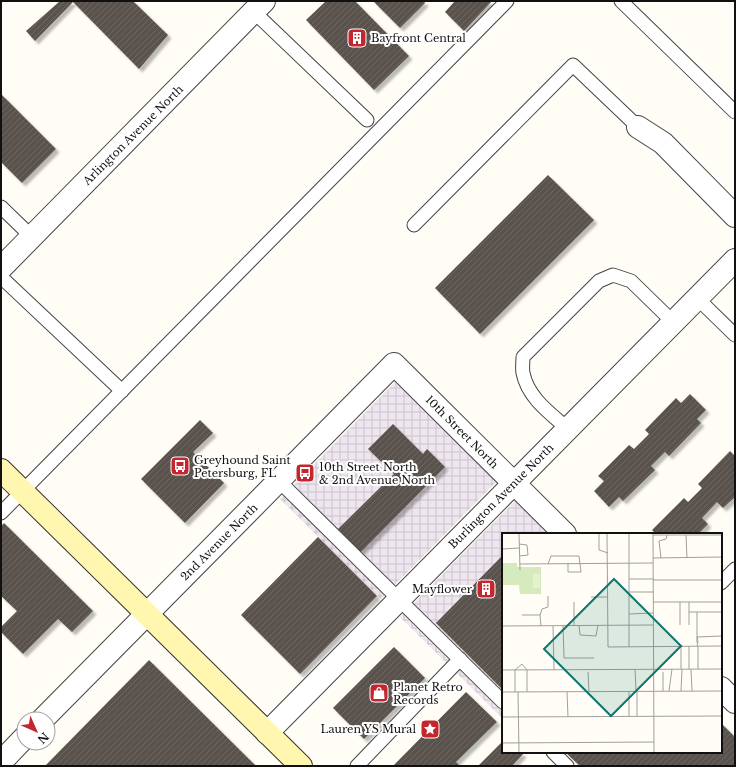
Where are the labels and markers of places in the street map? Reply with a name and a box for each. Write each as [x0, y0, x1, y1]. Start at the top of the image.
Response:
building icon: Bayfront Central [346, 27, 368, 49]
place label: Bayfront Central [371, 31, 466, 45]
place label: Greyhound Saint Petersburg, FL [194, 453, 292, 480]
bus stop icon: Greyhound Saint Petersburg, FL [169, 455, 191, 477]
place label: 10th Street North & 2nd Avenue North [319, 460, 436, 487]
bus stop icon: 10th Street North & 2nd Avenue North [294, 462, 316, 484]
building icon: Mayflower [475, 578, 497, 600]
place label: Mayflower [412, 582, 473, 596]
place label: Planet Retro Records [393, 680, 463, 707]
shop icon: Planet Retro Records [368, 682, 390, 704]
place icon: Lauren YS Mural [419, 718, 441, 740]
place label: Lauren YS Mural [321, 722, 416, 736]

